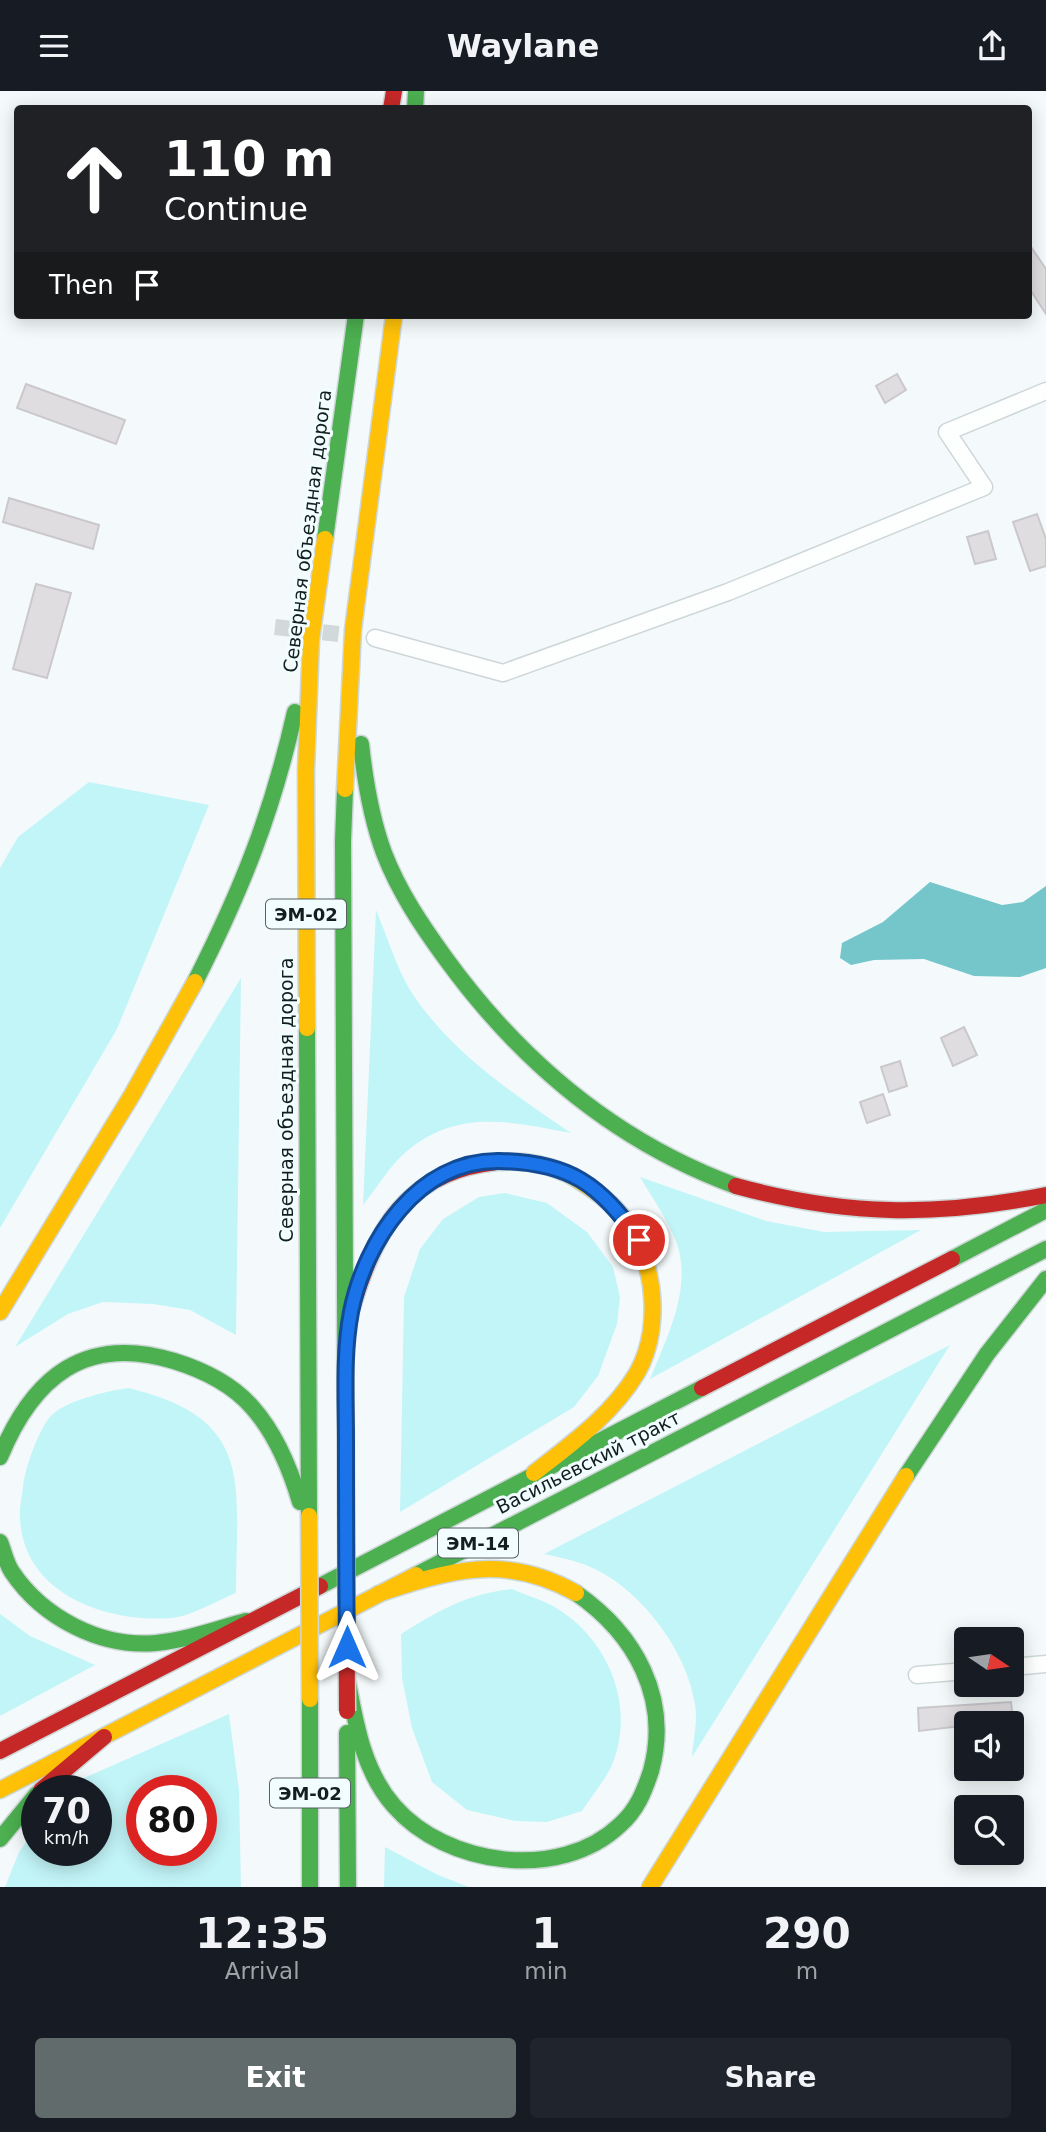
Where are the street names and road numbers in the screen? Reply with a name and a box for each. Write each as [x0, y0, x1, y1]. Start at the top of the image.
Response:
street label: Северная объездная дорога [279, 388, 335, 674]
road number: ЭМ-02 [266, 899, 346, 929]
street label: Северная объездная дорога [275, 958, 297, 1242]
street label: Васильевский тракт [492, 1406, 684, 1518]
road number: ЭМ-14 [438, 1528, 518, 1557]
road number: ЭМ-02 [270, 1779, 350, 1807]

